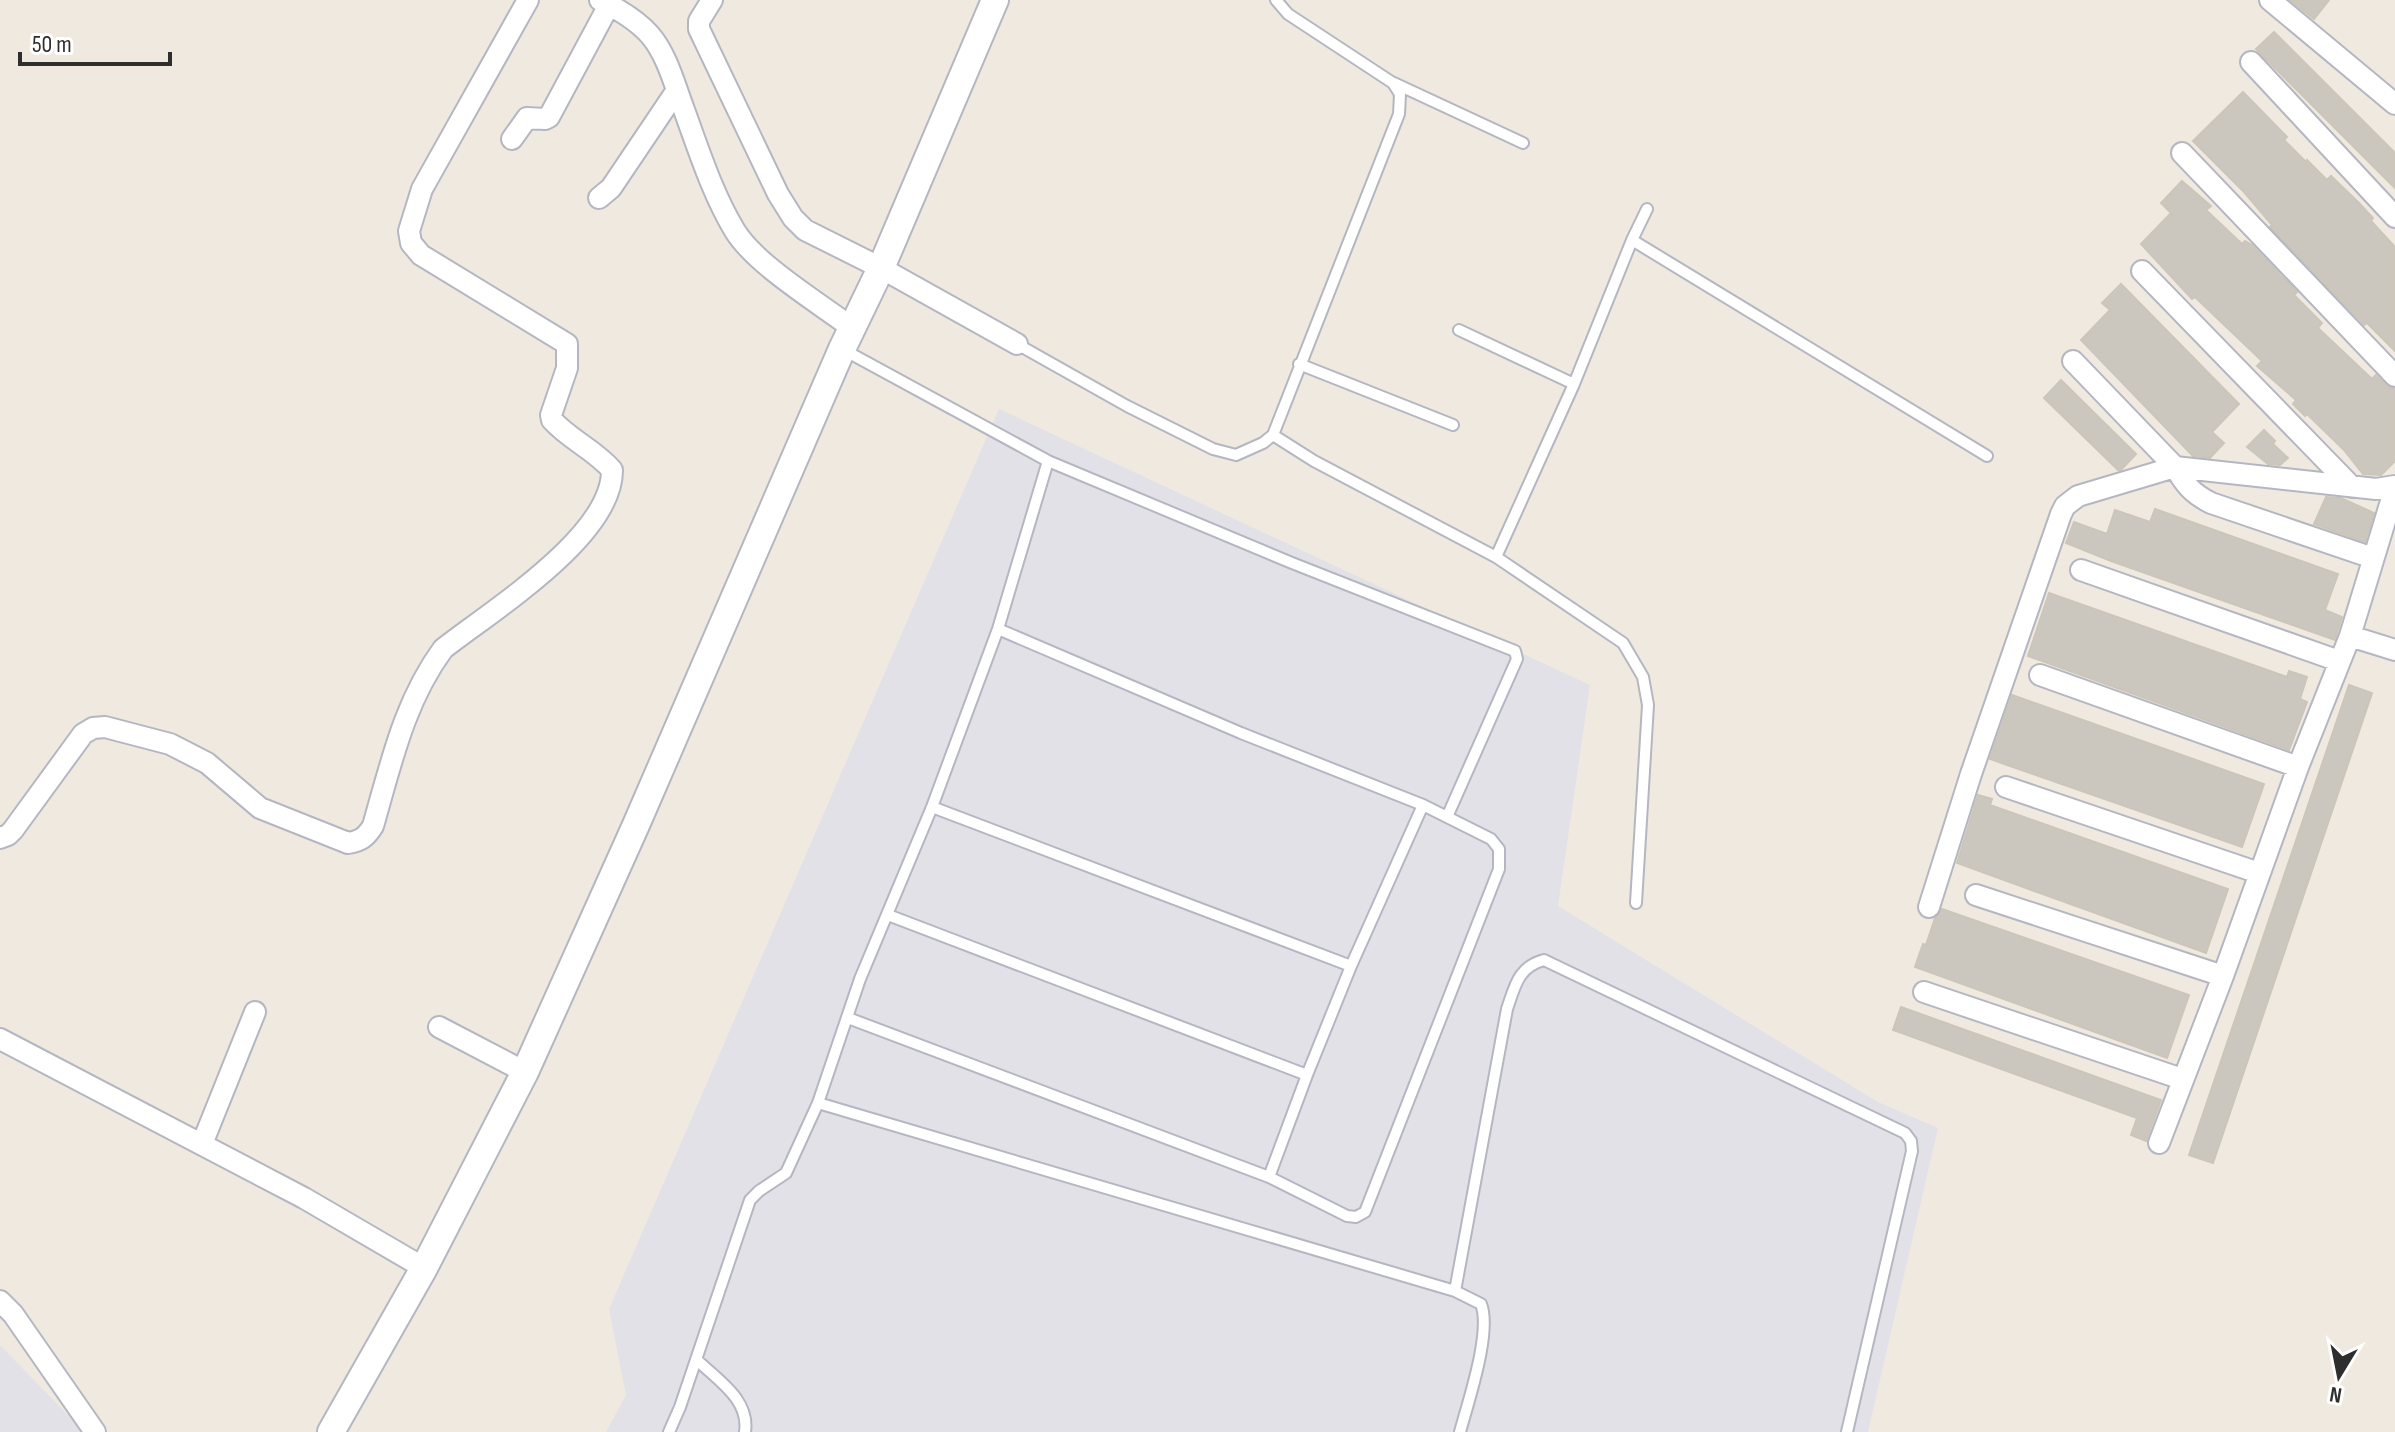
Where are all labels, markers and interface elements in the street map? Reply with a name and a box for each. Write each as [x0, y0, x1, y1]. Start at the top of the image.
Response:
scale bar [20, 16, 170, 66]
text: 50 m [32, 30, 72, 59]
north arrow [2299, 1336, 2379, 1416]
text: N [2328, 1380, 2344, 1409]

